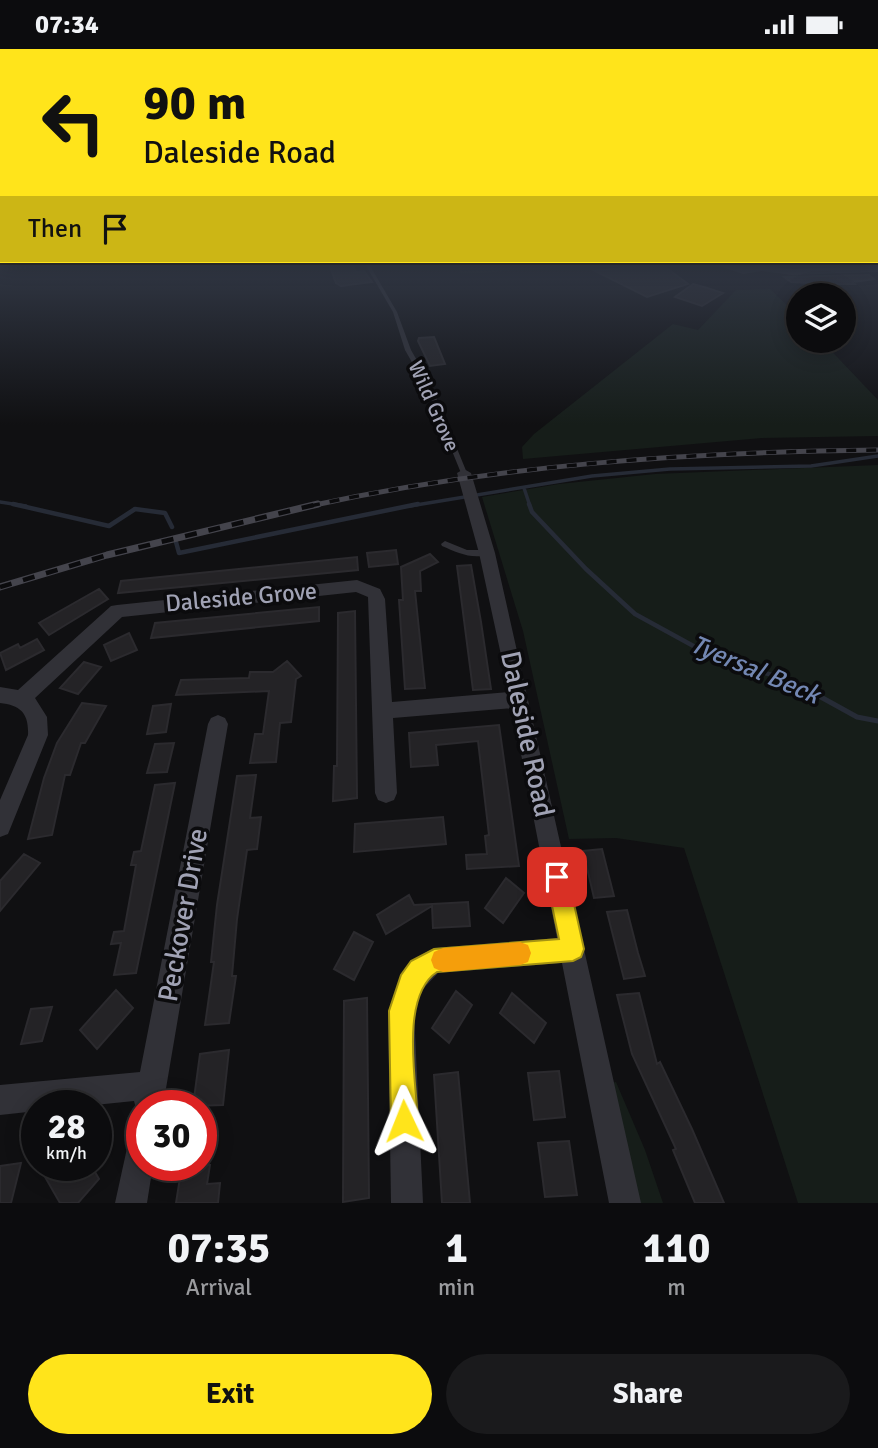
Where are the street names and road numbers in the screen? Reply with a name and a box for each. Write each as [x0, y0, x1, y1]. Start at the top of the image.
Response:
street label: Wild Grove [402, 357, 466, 455]
street label: Daleside Grove [164, 575, 318, 619]
street label: Daleside Road [493, 648, 561, 820]
street label: Peckover Drive [151, 826, 215, 1004]

